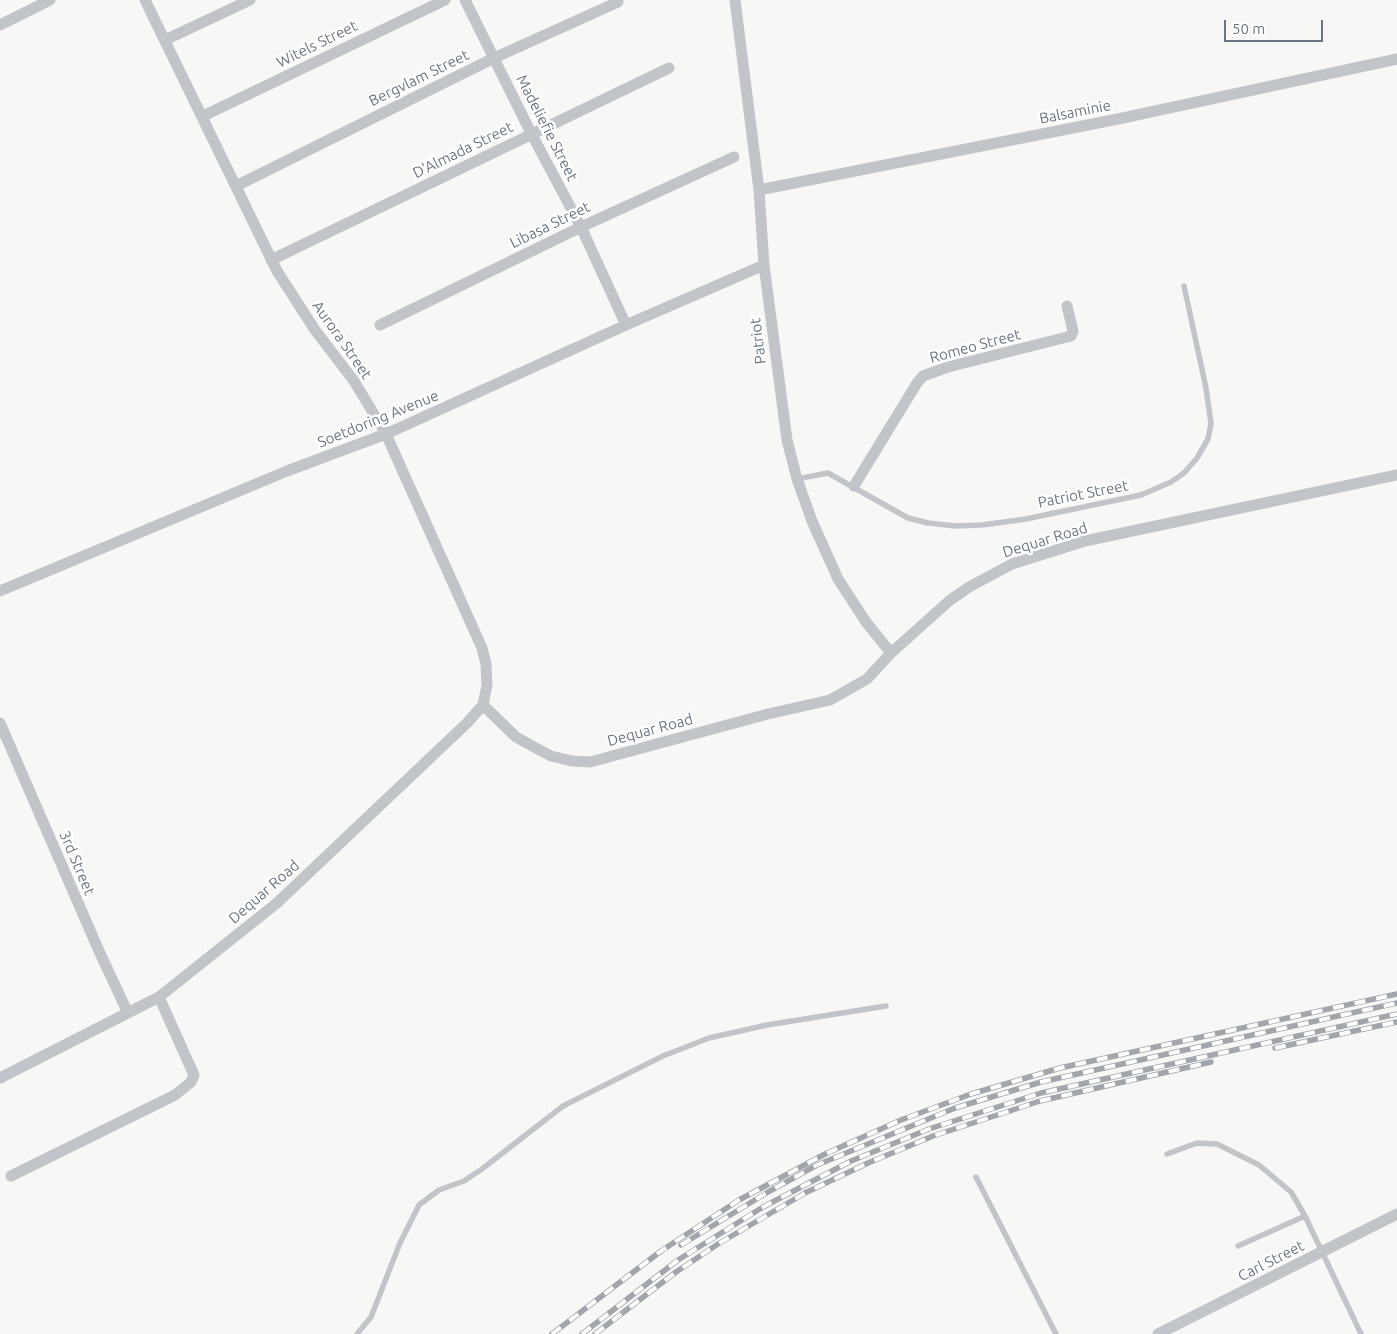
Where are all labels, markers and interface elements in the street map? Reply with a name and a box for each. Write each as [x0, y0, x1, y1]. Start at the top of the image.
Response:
scale bar [1227, 10, 1326, 42]
street label: Witels Street [274, 17, 360, 71]
text: 50 m [1232, 20, 1265, 37]
street label: Bergvlam Street [366, 46, 472, 110]
street label: Madeliefie Street [513, 72, 581, 184]
street label: Balsaminie [1038, 96, 1112, 128]
street label: D'Almada Street [410, 118, 516, 182]
street label: Libasa Street [507, 198, 593, 252]
street label: Aurora Street [308, 297, 376, 383]
street label: Patriot [746, 317, 770, 365]
street label: Romeo Street [928, 325, 1022, 367]
street label: Soetdoring Avenue [315, 387, 441, 451]
street label: Patriot Street [1036, 476, 1130, 512]
street label: Dequar Road [1000, 519, 1090, 561]
street label: Dequar Road [605, 710, 695, 750]
street label: 3rd Street [55, 828, 99, 898]
street label: Dequar Road [225, 856, 303, 928]
street label: Carl Street [1235, 1237, 1307, 1285]

